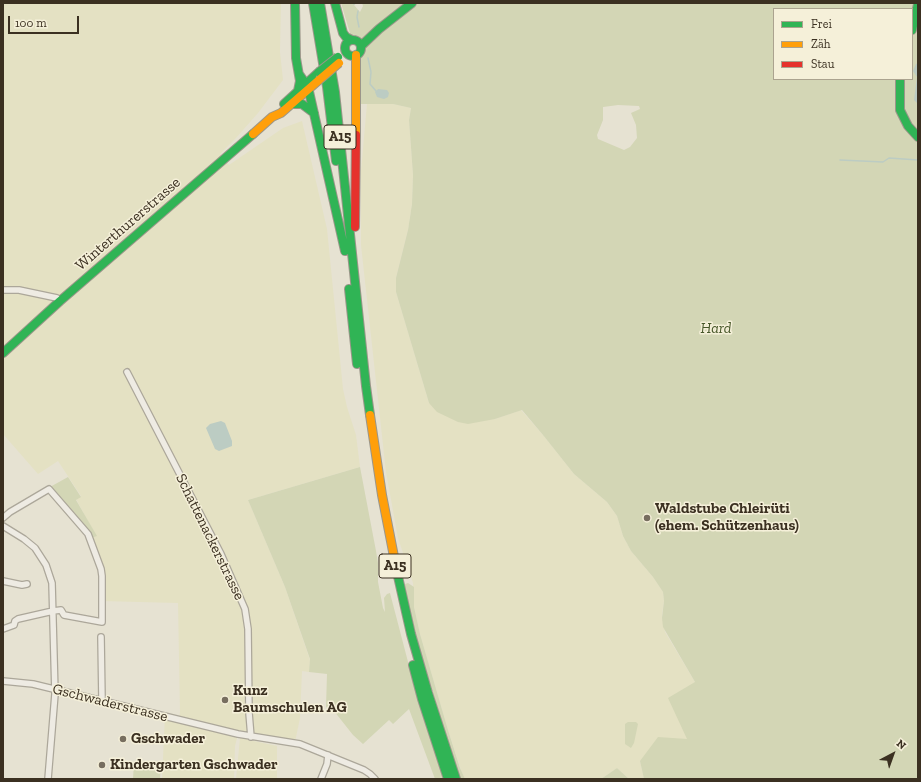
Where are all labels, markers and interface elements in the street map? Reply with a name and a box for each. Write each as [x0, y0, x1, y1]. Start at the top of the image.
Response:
scale bar [10, 8, 81, 34]
legend [773, 8, 913, 80]
text: 100 m [15, 16, 47, 30]
text: Frei [811, 17, 832, 31]
text: Zäh [811, 37, 830, 51]
text: Stau [811, 57, 834, 71]
road number: A15 [324, 125, 356, 149]
street label: Winterthurerstrasse [72, 173, 184, 275]
park label: Hard [701, 320, 731, 338]
street label: Schattenackerstrasse [172, 471, 248, 603]
place label: Waldstube Chleirüti (ehem. Schützenhaus) [655, 500, 799, 535]
marker: Waldstube Chleirüti (ehem. Schützenhaus) [642, 513, 652, 523]
road number: A15 [379, 554, 411, 578]
street label: Gschwaderstrasse [50, 680, 170, 726]
place label: Kunz Baumschulen AG [233, 682, 347, 717]
marker: Kunz Baumschulen AG [220, 695, 230, 705]
place label: Gschwader [131, 730, 205, 748]
marker: Gschwader [118, 734, 128, 744]
north arrow [873, 734, 913, 774]
text: N [894, 737, 909, 752]
place label: Kindergarten Gschwader [110, 756, 278, 774]
marker: Kindergarten Gschwader [97, 760, 107, 770]

